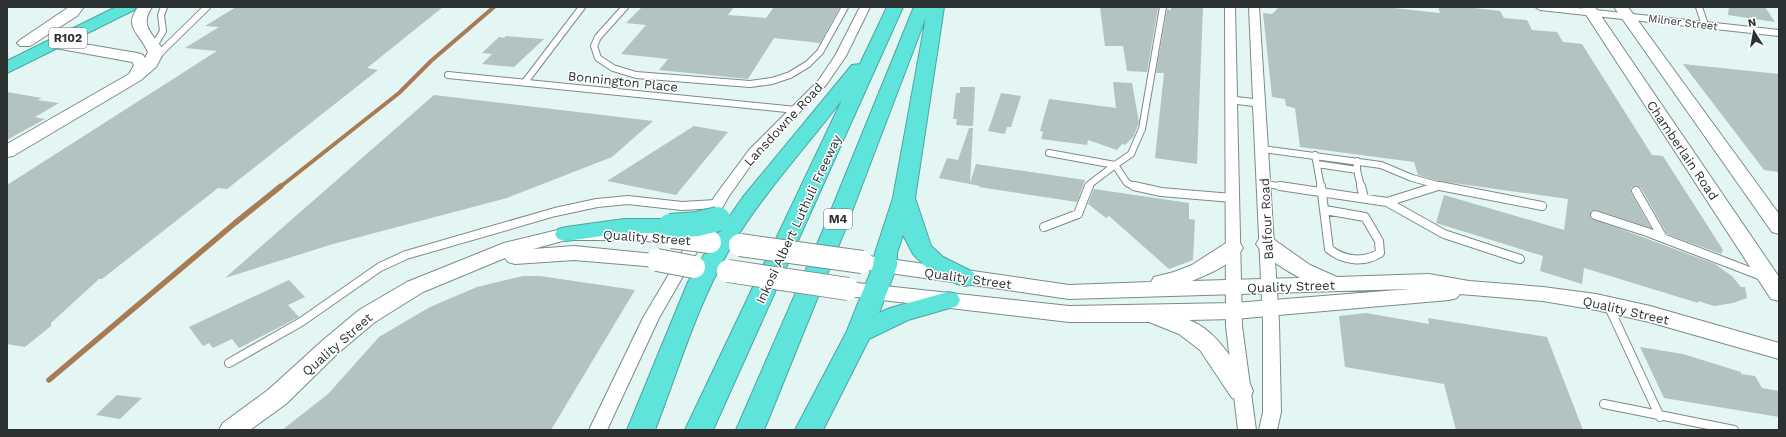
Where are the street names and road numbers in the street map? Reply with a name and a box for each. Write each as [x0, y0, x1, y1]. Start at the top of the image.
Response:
street label: Milner Street [1647, 12, 1719, 33]
road number: R102 [49, 28, 87, 48]
street label: Bonnington Place [567, 68, 679, 95]
street label: Lansdowne Road [741, 80, 826, 169]
street label: Chamberlain Road [1644, 98, 1721, 203]
street label: Inkosi Albert Luthuli Freeway [753, 132, 844, 306]
street label: Balfour Road [1257, 178, 1276, 260]
road number: M4 [824, 209, 852, 229]
street label: Quality Street [603, 227, 692, 248]
street label: Quality Street [923, 265, 1013, 292]
street label: Quality Street [1247, 277, 1336, 296]
street label: Quality Street [1581, 293, 1671, 328]
street label: Quality Street [299, 310, 376, 379]

